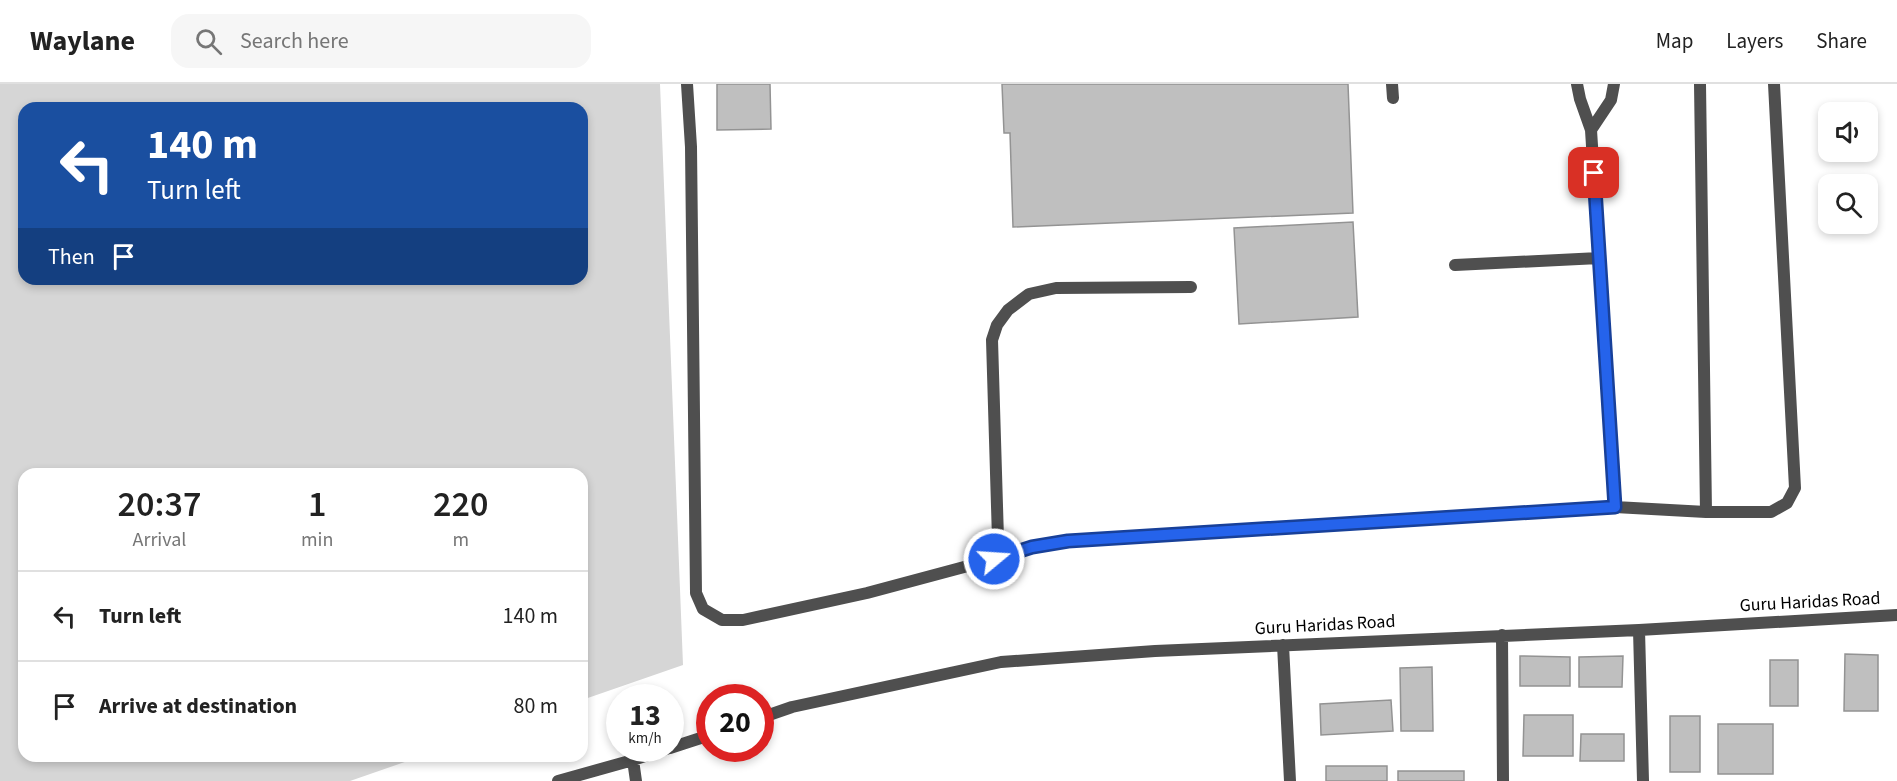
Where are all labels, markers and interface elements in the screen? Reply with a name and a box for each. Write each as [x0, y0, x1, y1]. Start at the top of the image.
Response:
search box [171, 14, 591, 68]
text: Waylane [30, 21, 135, 61]
icon: search [192, 25, 225, 58]
text: Search here [240, 25, 349, 57]
text: Map [1656, 26, 1693, 56]
text: Layers [1726, 26, 1783, 56]
text: Share [1816, 26, 1867, 56]
map controls [1818, 102, 1878, 234]
button: sound [1818, 102, 1878, 162]
text: 140 m [147, 115, 258, 175]
icon: left [48, 126, 126, 204]
pin [1568, 147, 1619, 198]
icon: arrive [1577, 156, 1610, 189]
text: Turn left [147, 171, 241, 210]
button: search [1818, 174, 1878, 234]
icon: arrive [107, 240, 140, 273]
text: Then [48, 241, 95, 273]
text: 20:37 [118, 479, 201, 530]
text: 1 [308, 479, 326, 530]
text: 220 [433, 479, 488, 530]
text: Arrival [133, 526, 186, 554]
text: min [301, 526, 333, 554]
text: m [452, 526, 469, 554]
position arrow [962, 527, 1026, 591]
street label: Guru Haridas Road [1739, 586, 1881, 618]
icon: left [48, 600, 81, 633]
text: Turn left [99, 600, 181, 632]
text: 140 m [503, 600, 558, 632]
street label: Guru Haridas Road [1254, 609, 1396, 641]
speed limit sign: 20 [696, 684, 774, 762]
icon: arrive [48, 690, 81, 723]
text: Arrive at destination [99, 690, 297, 722]
text: 80 m [513, 690, 558, 722]
text: 13 [629, 694, 661, 737]
text: km/h [628, 728, 662, 749]

